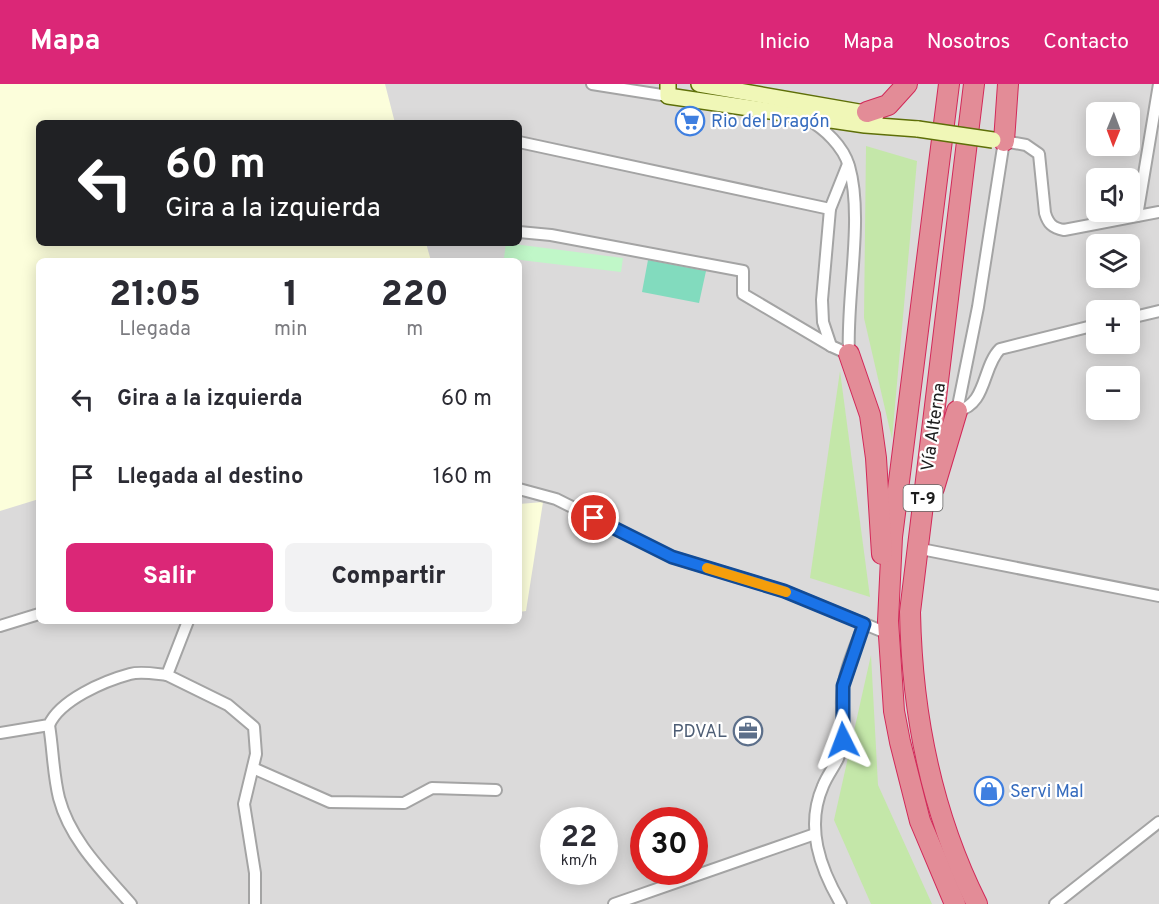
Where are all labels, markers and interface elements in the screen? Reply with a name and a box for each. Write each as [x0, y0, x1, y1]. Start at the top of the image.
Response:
text: Mapa [30, 24, 100, 60]
text: Inicio [759, 29, 810, 56]
text: Mapa [843, 29, 894, 56]
text: Nosotros [927, 29, 1010, 56]
text: Contacto [1043, 29, 1129, 56]
north arrow [1086, 102, 1140, 156]
map controls [1086, 102, 1140, 420]
supermarket icon: Rio del Dragón [674, 105, 706, 137]
place label: Rio del Dragón [711, 111, 830, 134]
text: 60 m [165, 140, 266, 193]
icon: left [66, 144, 144, 222]
button: sound [1086, 168, 1140, 222]
text: Gira a la izquierda [165, 192, 381, 226]
button: layers [1086, 234, 1140, 288]
text: 21:05 [109, 273, 201, 319]
text: 1 [283, 273, 298, 319]
text: 220 [381, 273, 449, 319]
button: + [1086, 300, 1140, 354]
text: Llegada [119, 317, 191, 343]
text: min [274, 317, 307, 343]
text: m [406, 317, 423, 343]
button: − [1086, 366, 1140, 420]
street label: Vía Alterna [917, 381, 952, 473]
icon: left [66, 383, 99, 416]
text: Gira a la izquierda [117, 386, 303, 413]
text: 60 m [441, 386, 492, 413]
icon: arrive [66, 461, 99, 494]
text: Llegada al destino [117, 464, 303, 491]
text: 160 m [433, 464, 492, 491]
road number: T-9 [904, 485, 942, 511]
pin [568, 492, 619, 543]
icon: arrive [577, 501, 610, 534]
button: Salir [66, 543, 273, 612]
button: Compartir [285, 543, 492, 612]
position arrow [811, 708, 875, 772]
office icon: PDVAL [732, 715, 764, 747]
place label: PDVAL [672, 721, 727, 744]
shop icon: Servi Mal [973, 775, 1005, 807]
place label: Servi Mal [1010, 781, 1084, 804]
speed limit sign: 30 [630, 807, 708, 885]
text: 22 [561, 820, 597, 857]
text: km/h [561, 852, 597, 871]

